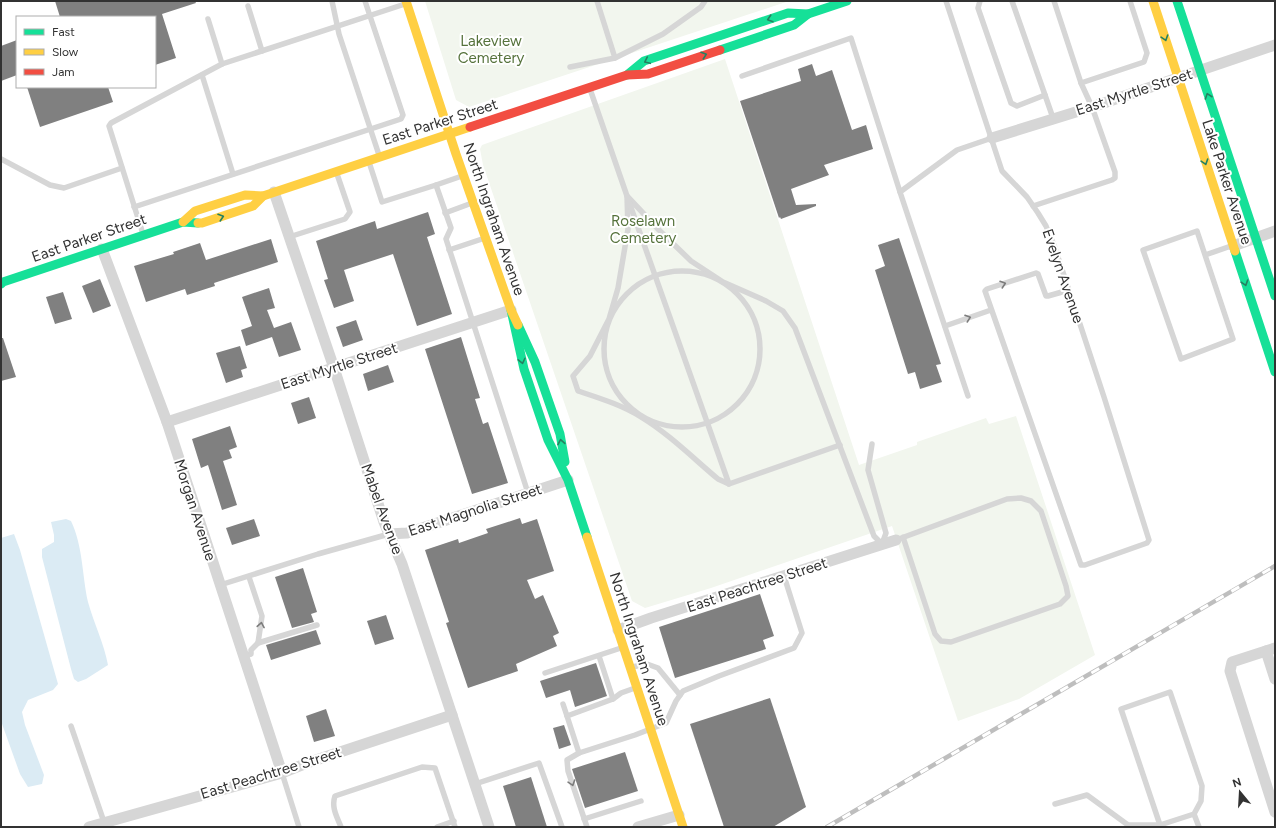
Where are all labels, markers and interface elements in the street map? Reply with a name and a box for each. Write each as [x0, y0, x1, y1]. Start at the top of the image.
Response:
one-way arrow [766, 14, 773, 23]
legend [16, 16, 156, 88]
text: Fast [52, 25, 75, 39]
park label: Lakeview Cemetery [458, 32, 524, 67]
one-way arrow [1160, 34, 1169, 41]
text: Slow [52, 45, 79, 59]
one-way arrow [701, 52, 708, 60]
one-way arrow [643, 56, 651, 64]
text: Jam [52, 65, 75, 79]
street label: East Myrtle Street [1073, 65, 1195, 119]
one-way arrow [1205, 92, 1213, 99]
street label: East Parker Street [380, 95, 500, 149]
street label: Lake Parker Avenue [1198, 117, 1256, 247]
street label: North Ingraham Avenue [459, 140, 529, 298]
one-way arrow [1201, 158, 1209, 165]
street label: East Parker Street [29, 210, 149, 266]
park label: Roselawn Cemetery [610, 212, 676, 247]
one-way arrow [217, 213, 224, 222]
street label: Evelyn Avenue [1038, 226, 1088, 326]
one-way arrow [1241, 279, 1249, 286]
one-way arrow [999, 280, 1006, 289]
one-way arrow [964, 314, 971, 323]
street label: East Myrtle Street [278, 339, 400, 393]
one-way arrow [518, 358, 526, 364]
one-way arrow [557, 439, 566, 445]
street label: Morgan Avenue [170, 457, 220, 563]
street label: Mabel Avenue [357, 461, 407, 557]
street label: East Magnolia Street [406, 480, 544, 540]
street label: East Peachtree Street [685, 554, 830, 616]
street label: North Ingraham Avenue [606, 570, 672, 728]
one-way arrow [256, 622, 265, 628]
street label: East Peachtree Street [198, 743, 344, 803]
north arrow [1220, 772, 1260, 812]
text: N [1231, 775, 1243, 790]
one-way arrow [567, 780, 576, 787]

